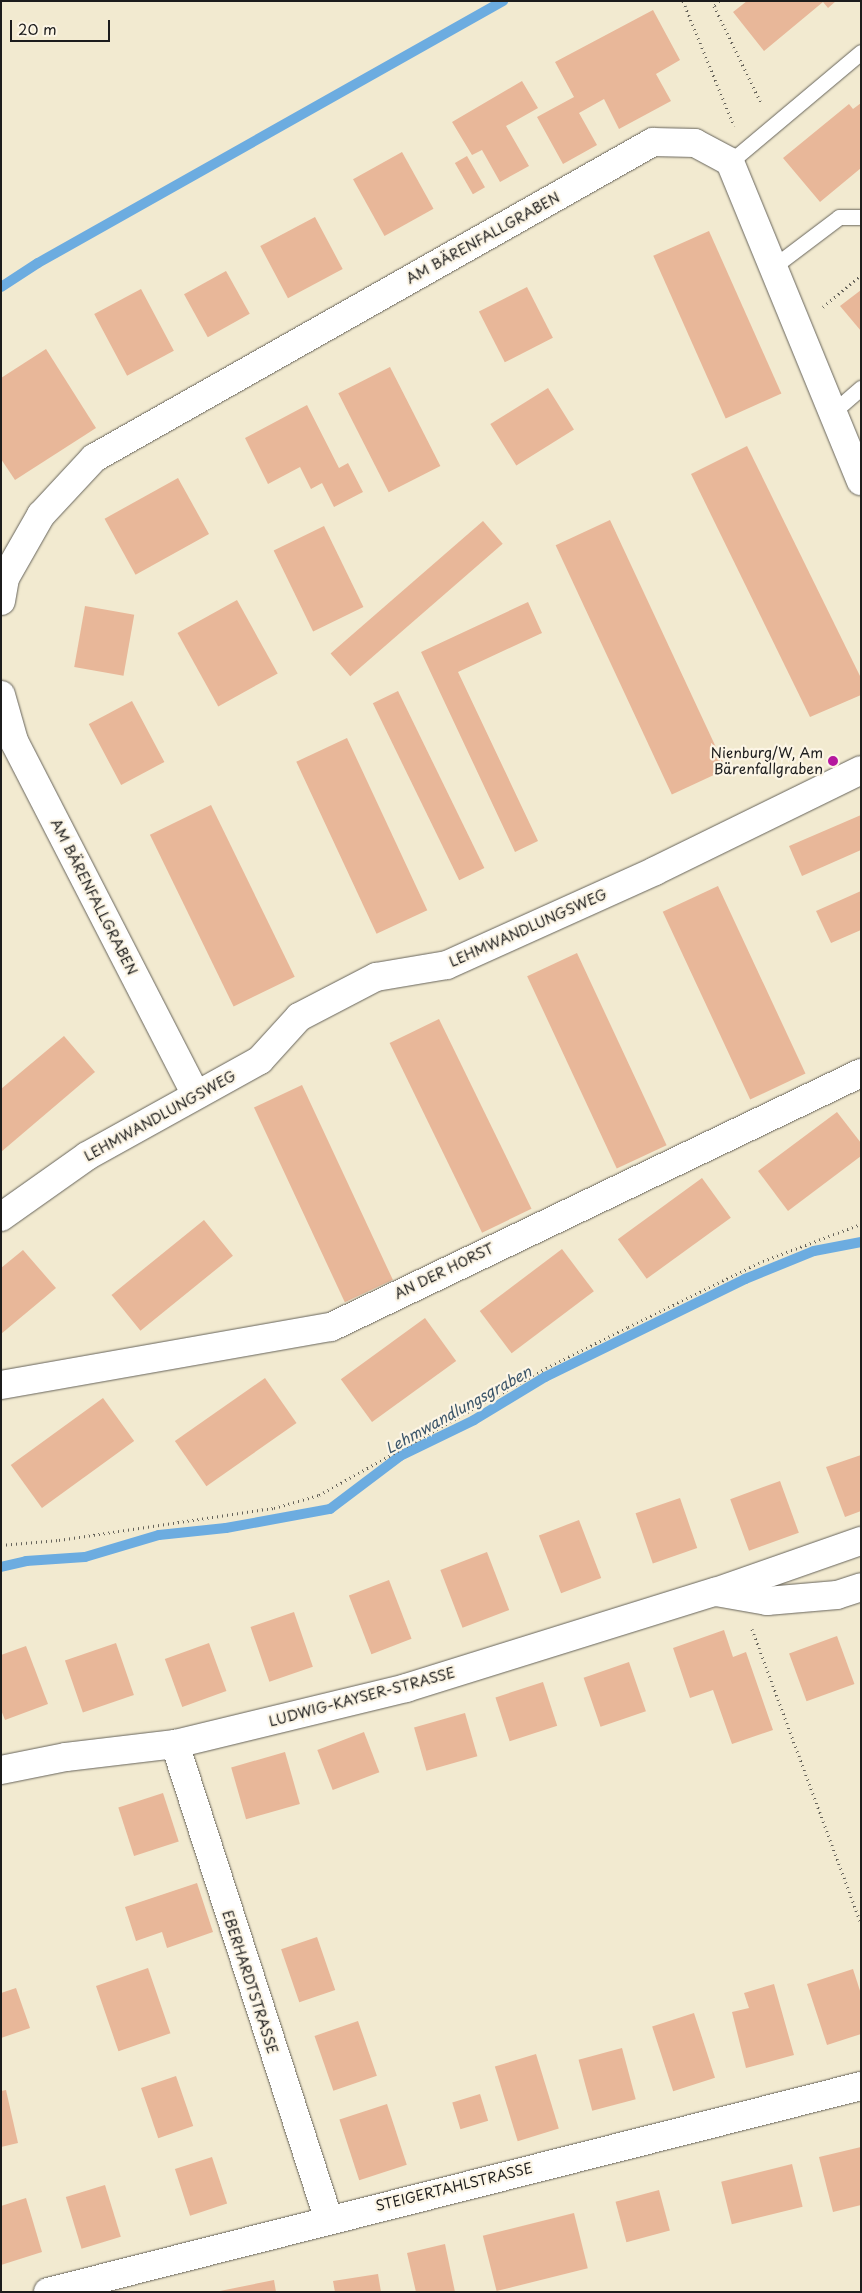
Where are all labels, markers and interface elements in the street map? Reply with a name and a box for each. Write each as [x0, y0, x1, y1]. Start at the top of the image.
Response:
scale bar [12, 10, 112, 42]
text: 20 m [18, 17, 57, 40]
street label: AM BÄRENFALLGRABEN [403, 189, 563, 287]
place label: Nienburg/W, Am Bärenfallgraben [710, 745, 823, 778]
marker: Nienburg/W, Am Bärenfallgraben [827, 755, 839, 767]
street label: AM BÄRENFALLGRABEN [47, 816, 141, 978]
street label: LEHMWANDLUNGSWEG [447, 886, 609, 970]
street label: LEHMWANDLUNGSWEG [81, 1067, 239, 1165]
street label: AN DER HORST [390, 1239, 498, 1303]
water label: Lehmwandlungsgraben [382, 1361, 534, 1457]
street label: LUDWIG-KAYSER-STRASSE [267, 1664, 457, 1730]
street label: EBERHARDTSTRASSE [219, 1908, 281, 2056]
street label: STEIGERTAHLSTRASSE [374, 2159, 534, 2215]

